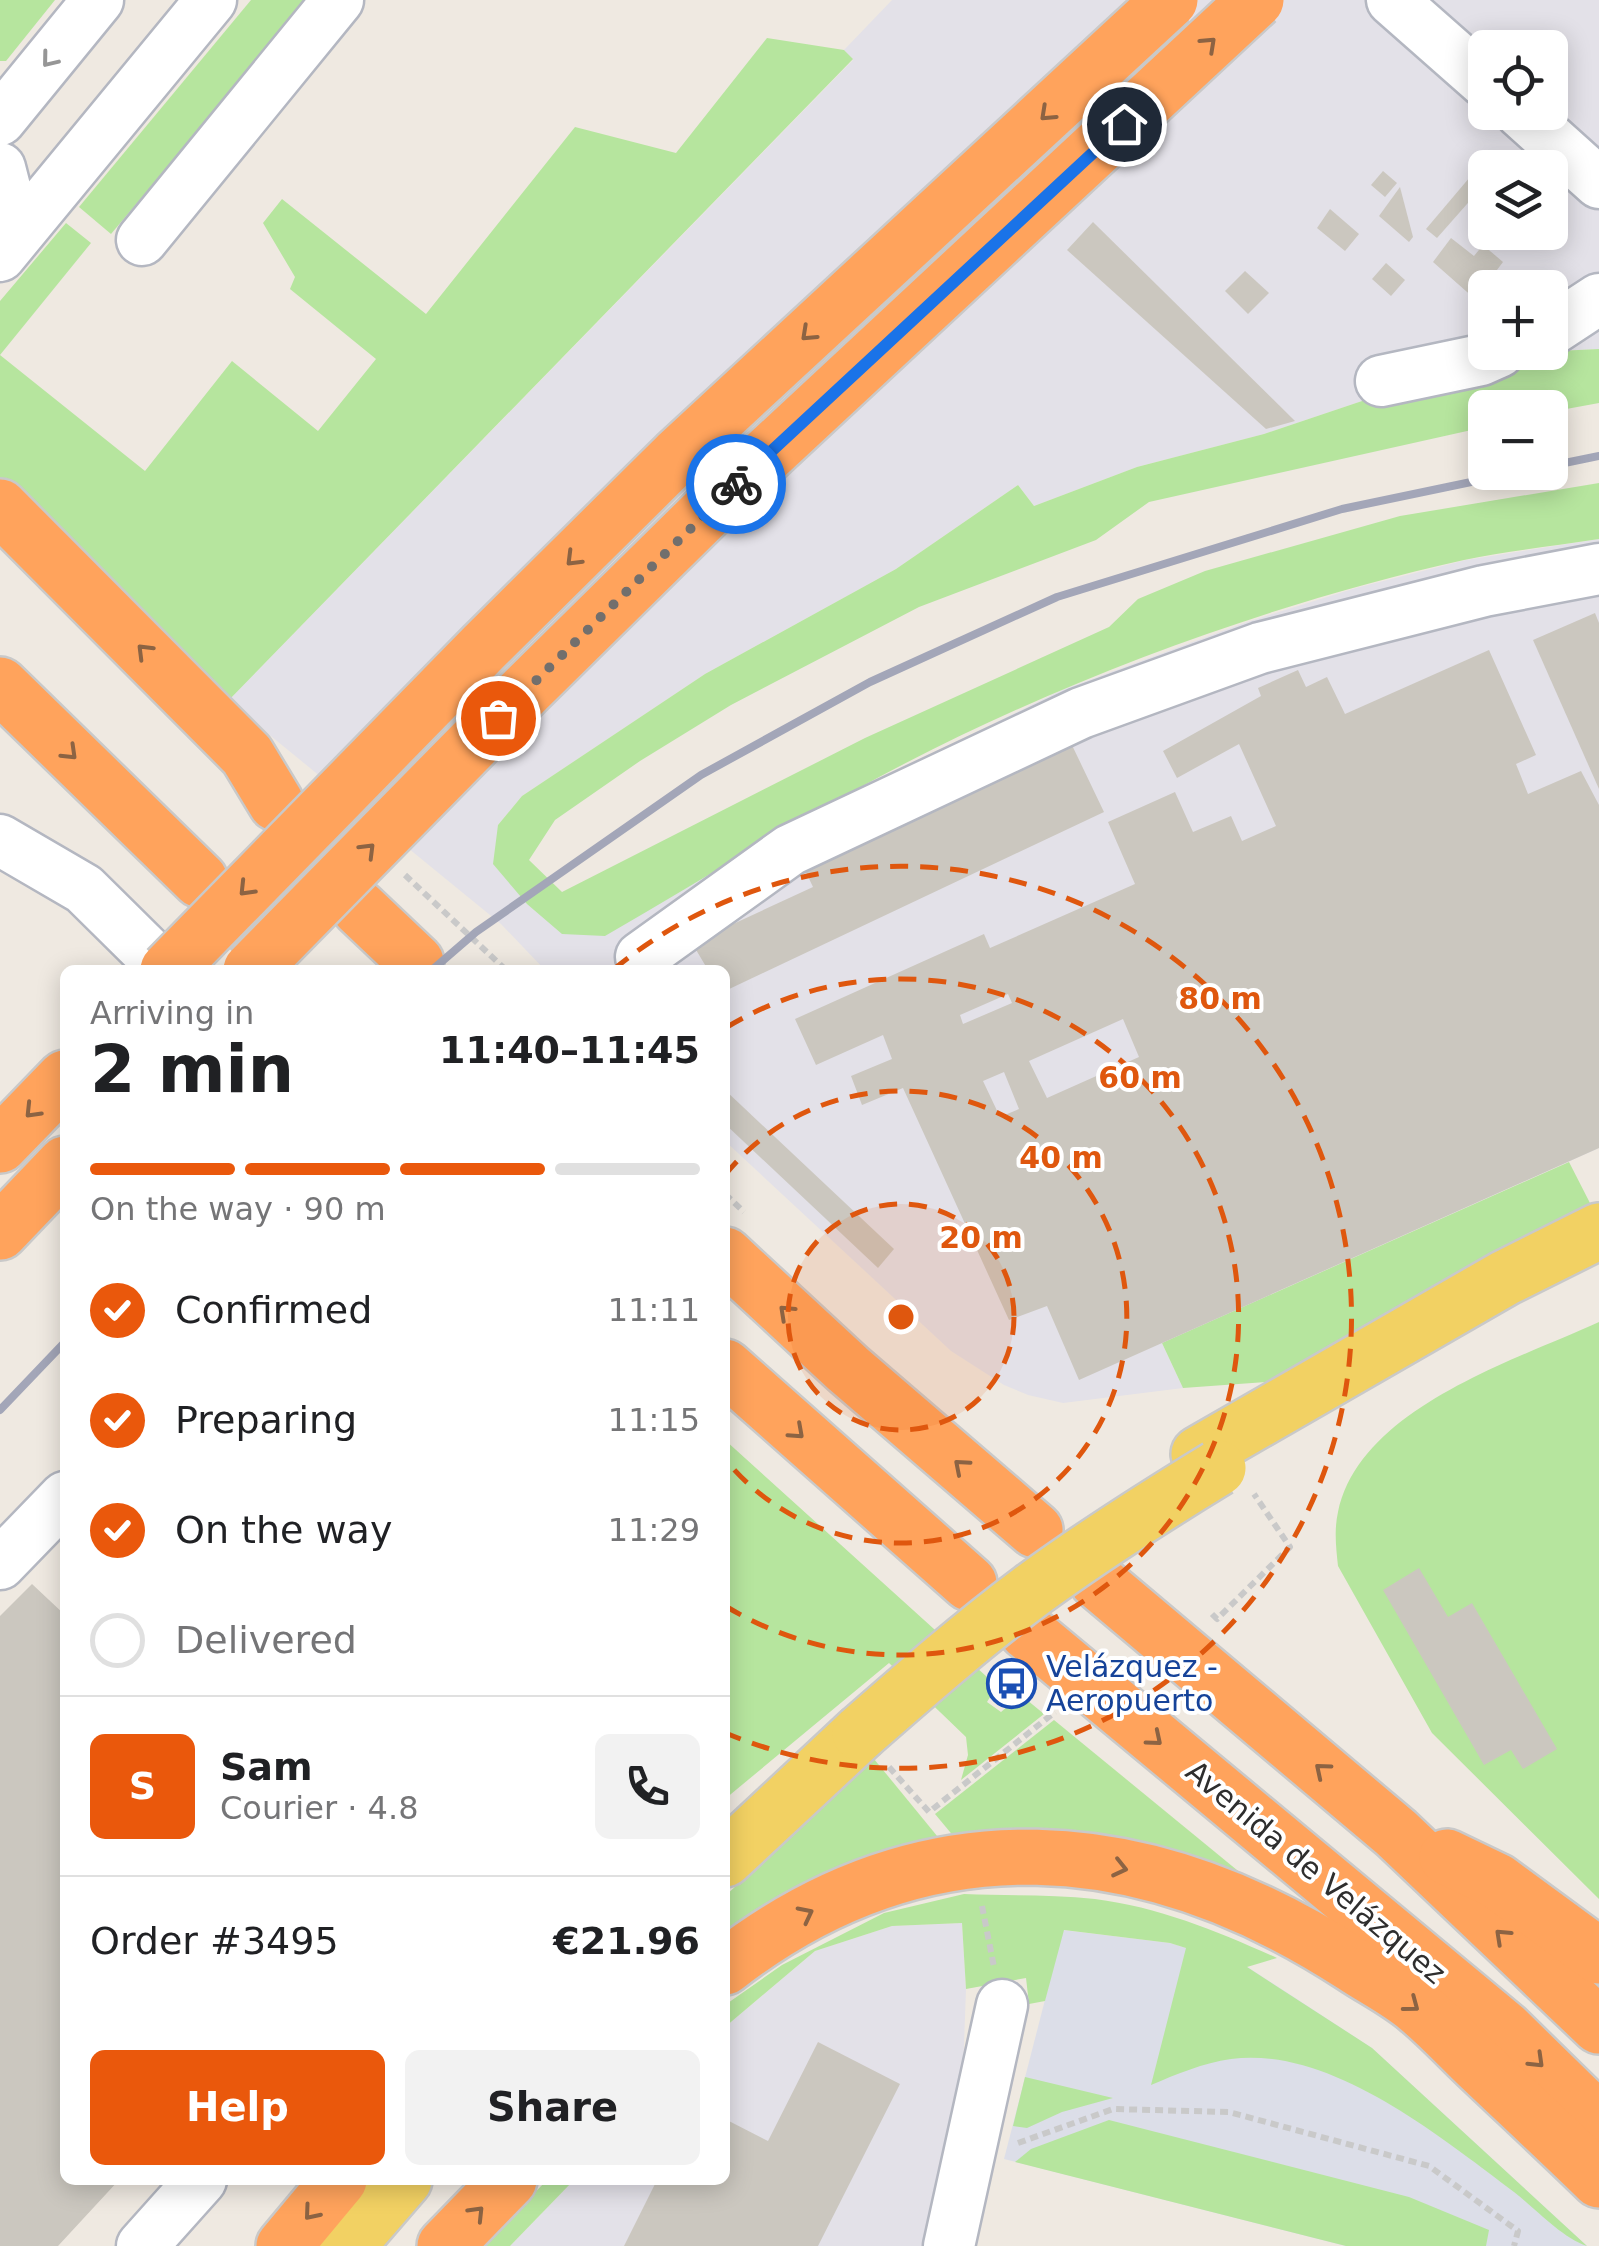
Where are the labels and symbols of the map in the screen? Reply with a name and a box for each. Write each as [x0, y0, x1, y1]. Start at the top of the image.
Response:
one-way arrow [1197, 38, 1216, 56]
one-way arrow [43, 49, 61, 67]
pin [1082, 82, 1167, 167]
one-way arrow [1040, 102, 1059, 120]
one-way arrow [802, 323, 820, 341]
courier [686, 434, 786, 534]
one-way arrow [567, 547, 585, 565]
one-way arrow [138, 645, 156, 663]
pin [456, 676, 541, 761]
one-way arrow [58, 741, 77, 759]
one-way arrow [356, 843, 374, 861]
one-way arrow [240, 877, 258, 895]
text: 80 m [1178, 981, 1262, 1016]
text: 60 m [1098, 1060, 1182, 1095]
one-way arrow [26, 1100, 44, 1118]
text: 40 m [1019, 1140, 1103, 1175]
text: 20 m [939, 1220, 1023, 1255]
centre of rings [883, 1299, 919, 1335]
one-way arrow [780, 1306, 798, 1324]
one-way arrow [785, 1421, 804, 1439]
one-way arrow [954, 1460, 973, 1478]
place label: Velázquez - Aeropuerto [1046, 1649, 1218, 1718]
bus stop icon: Velázquez - Aeropuerto [985, 1657, 1037, 1709]
one-way arrow [1144, 1727, 1162, 1745]
street label: Avenida de Velázquez [1179, 1753, 1453, 1991]
one-way arrow [1315, 1764, 1333, 1782]
one-way arrow [1111, 1856, 1128, 1877]
one-way arrow [796, 1907, 814, 1926]
one-way arrow [1495, 1930, 1514, 1948]
one-way arrow [1401, 1993, 1419, 2010]
one-way arrow [1526, 2049, 1544, 2067]
one-way arrow [305, 2201, 323, 2219]
one-way arrow [465, 2206, 483, 2225]

